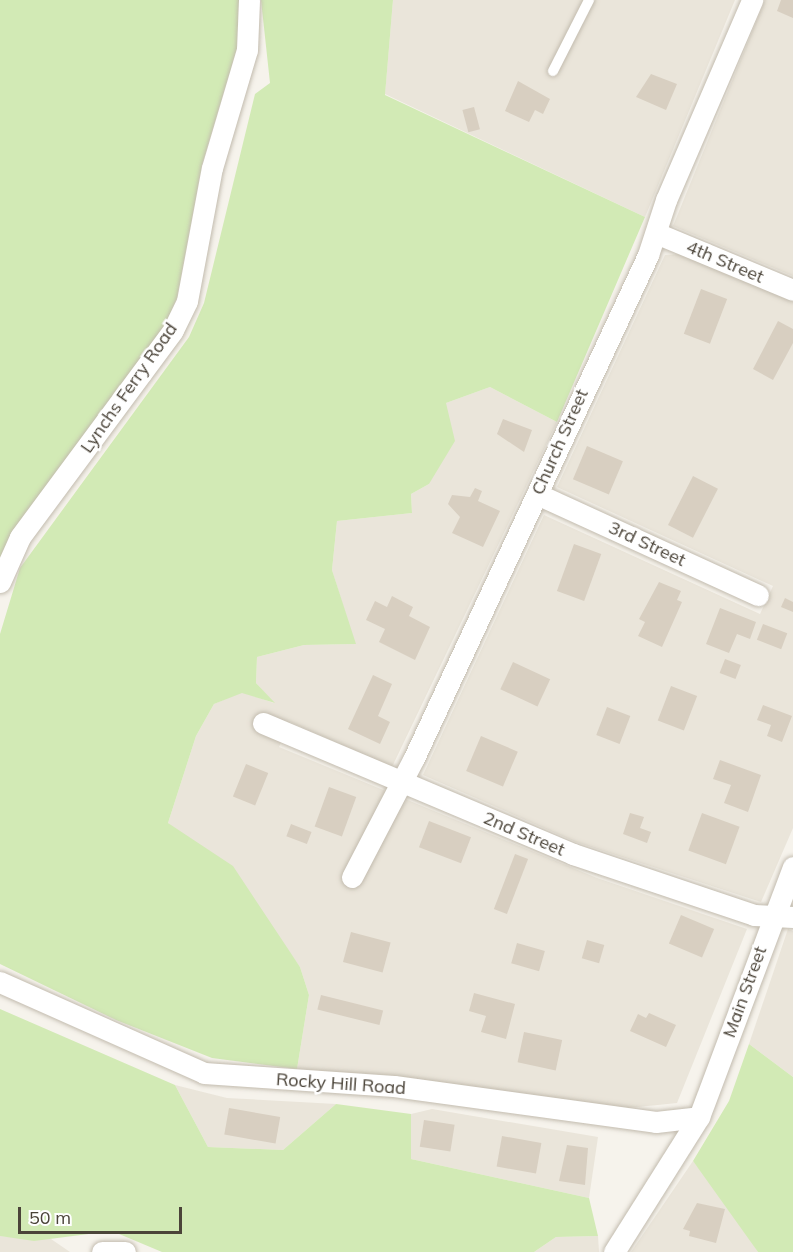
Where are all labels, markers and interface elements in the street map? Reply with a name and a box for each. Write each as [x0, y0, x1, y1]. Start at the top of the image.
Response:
street label: 4th Street [683, 236, 767, 288]
street label: Lynchs Ferry Road [76, 319, 182, 457]
street label: Church Street [527, 386, 593, 498]
street label: 3rd Street [605, 517, 689, 571]
street label: 2nd Street [480, 807, 568, 861]
street label: Main Street [719, 943, 771, 1041]
street label: Rocky Hill Road [275, 1069, 407, 1099]
scale bar [21, 1195, 184, 1233]
text: 50 m [29, 1206, 71, 1229]

